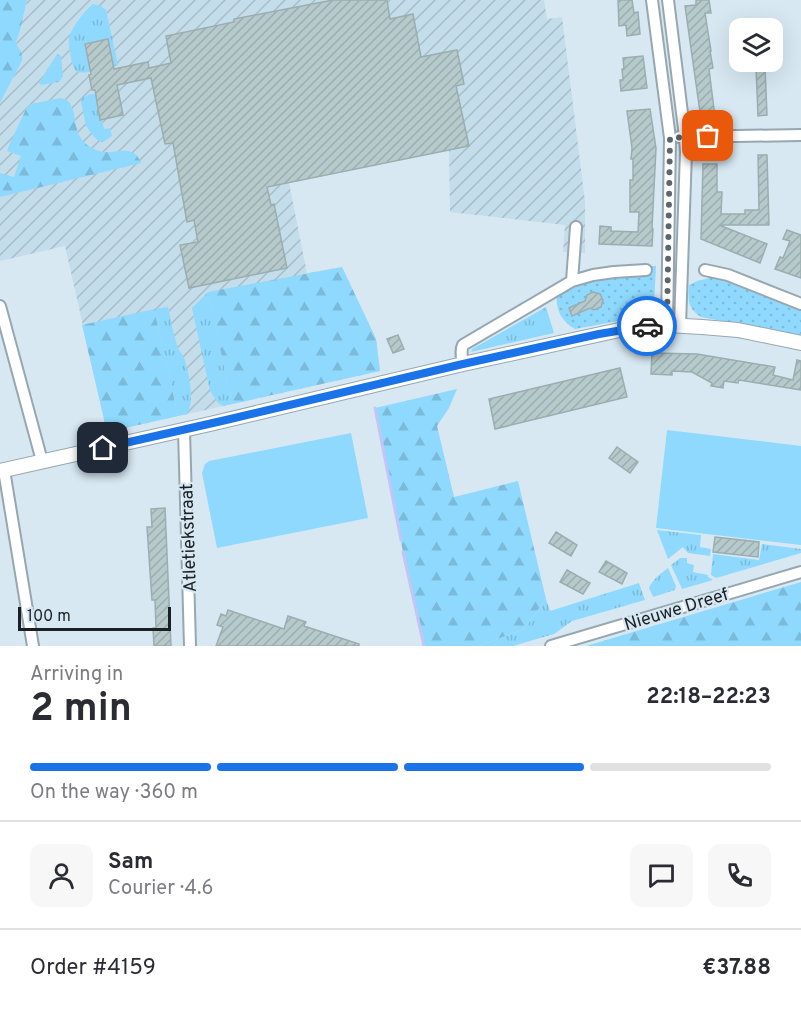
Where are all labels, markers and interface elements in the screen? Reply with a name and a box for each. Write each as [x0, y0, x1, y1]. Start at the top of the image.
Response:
map controls [729, 18, 783, 72]
button: layers [729, 18, 783, 72]
pin [682, 110, 733, 161]
icon: bag [691, 119, 724, 152]
courier [617, 296, 677, 356]
icon: car [631, 310, 664, 343]
pin [77, 422, 128, 473]
icon: home [86, 431, 119, 464]
street label: Atletiekstraat [176, 483, 203, 593]
street label: Nieuwe Dreef [621, 584, 731, 637]
scale bar [18, 604, 171, 632]
text: 100 m [27, 607, 71, 627]
text: Arriving in [30, 662, 123, 688]
text: 22:18–22:23 [646, 684, 771, 711]
text: 2 min [30, 686, 132, 735]
text: On the way · 360 m [30, 780, 198, 806]
button: person [30, 844, 93, 907]
button: chat [630, 844, 693, 907]
button: phone [708, 844, 771, 907]
text: Sam [108, 849, 153, 876]
text: Courier · 4.6 [108, 876, 213, 902]
text: Order #4159 [30, 955, 156, 982]
text: €37.88 [702, 955, 771, 982]

